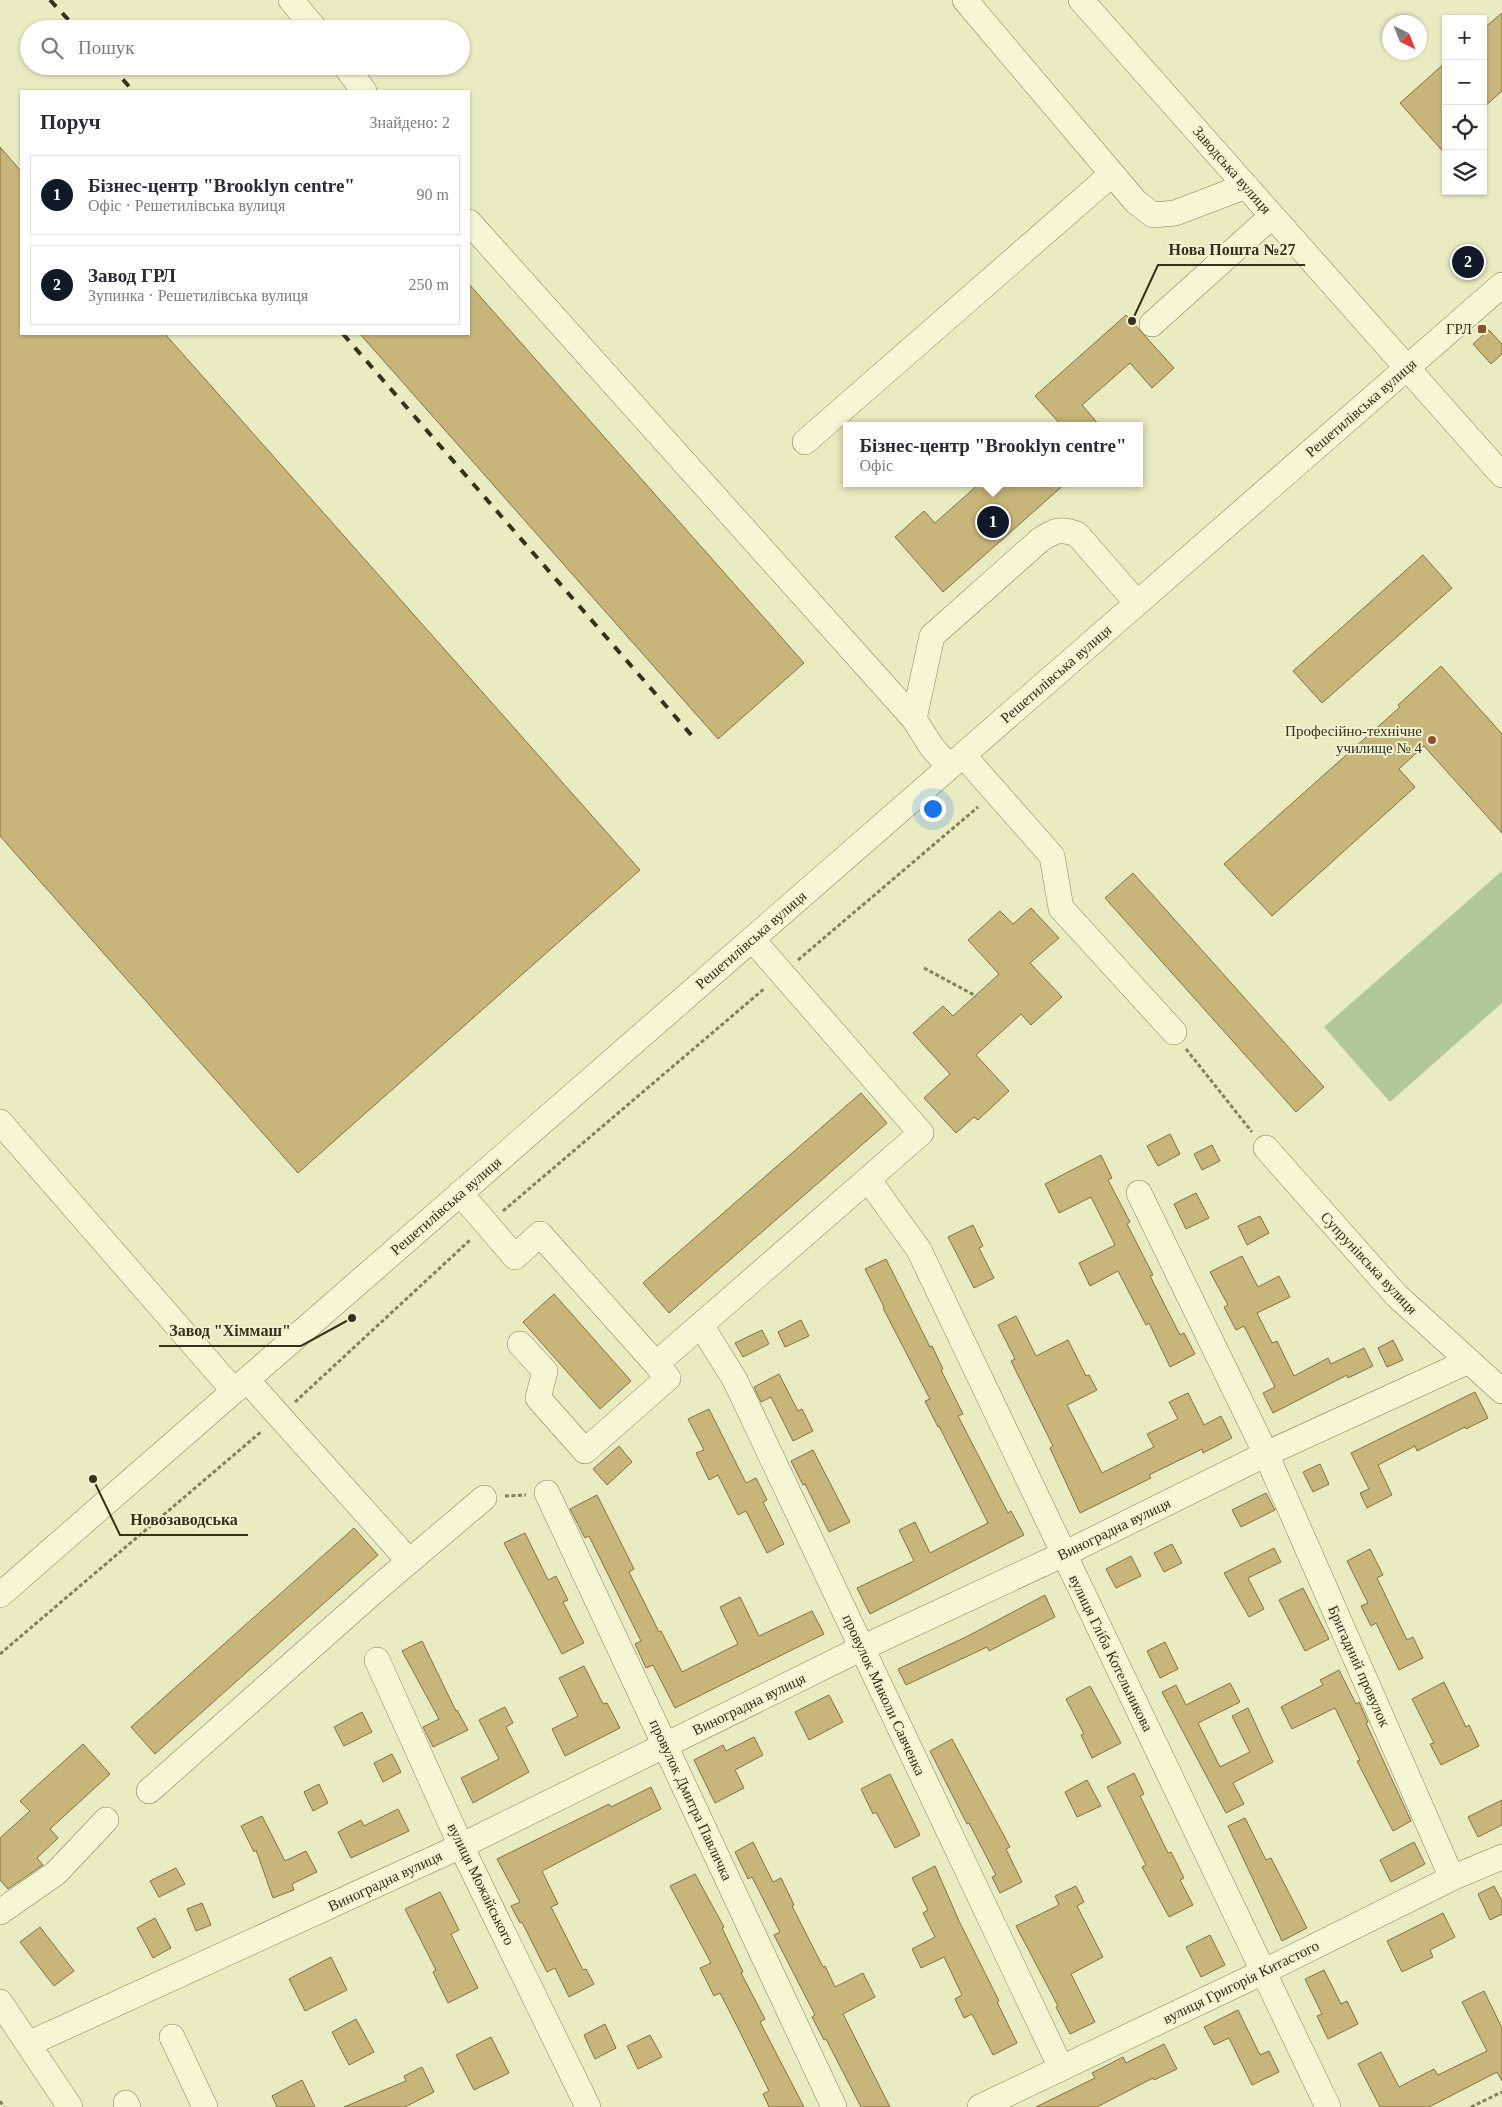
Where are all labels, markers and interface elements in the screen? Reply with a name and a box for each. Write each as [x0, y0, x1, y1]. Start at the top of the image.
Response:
north arrow [1382, 15, 1427, 60]
map controls [1442, 15, 1487, 195]
button: + [1442, 15, 1487, 60]
search box [20, 20, 470, 75]
icon: search [38, 34, 66, 62]
text: Пошук [78, 37, 135, 58]
button: − [1442, 60, 1487, 105]
button: locate [1442, 105, 1487, 150]
text: Поруч [40, 110, 101, 134]
text: Знайдено: 2 [370, 114, 450, 131]
street label: Заводська вулиця [1190, 123, 1274, 217]
button: layers [1442, 150, 1487, 195]
text: Бізнес-центр "Brooklyn centre" [88, 175, 355, 196]
text: 1 [53, 186, 61, 203]
text: 90 m [417, 186, 449, 203]
text: Офіс · Решетилівська вулиця [88, 197, 285, 214]
callout: Нова Пошта №27 [1158, 234, 1305, 265]
text: Нова Пошта №27 [1169, 241, 1295, 258]
pin: 2 [1452, 243, 1484, 281]
text: Завод ГРЛ [88, 265, 176, 286]
text: 2 [53, 276, 61, 293]
text: 250 m [409, 276, 449, 293]
text: Зупинка · Решетилівська вулиця [88, 287, 308, 304]
place label: ГРЛ [1446, 321, 1472, 337]
marker: ГРЛ [1476, 323, 1488, 335]
street label: Решетилівська вулиця [1303, 356, 1420, 460]
popup [843, 422, 1143, 487]
text: Бізнес-центр "Brooklyn centre" [860, 435, 1126, 456]
text: Офіс [860, 457, 893, 474]
pin: 1 [977, 503, 1009, 541]
street label: Решетилівська вулиця [998, 622, 1115, 726]
place label: Професійно-технічне училище № 4 [1285, 723, 1422, 756]
marker: Професійно-технічне училище № 4 [1426, 734, 1438, 746]
your location [920, 796, 946, 822]
street label: Решетилівська вулиця [693, 888, 810, 992]
street label: Решетилівська вулиця [388, 1154, 505, 1258]
street label: Супрунівська вулиця [1317, 1209, 1421, 1318]
callout: Завод "Хіммаш" [159, 1315, 301, 1346]
text: Завод "Хіммаш" [169, 1322, 291, 1339]
street label: Виноградна вулиця [1055, 1495, 1173, 1563]
callout: Новозаводська [120, 1504, 248, 1535]
text: Новозаводська [130, 1511, 238, 1528]
street label: вулиця Гліба Котельникова [1066, 1572, 1156, 1734]
street label: Бригадний провулок [1325, 1603, 1393, 1730]
street label: провулок Миколи Савченка [840, 1612, 929, 1778]
street label: Виноградна вулиця [690, 1670, 808, 1738]
street label: провулок Дмитра Павличка [647, 1717, 736, 1883]
street label: вулиця Можайського [445, 1820, 517, 1948]
street label: Виноградна вулиця [326, 1848, 445, 1914]
street label: вулиця Григорія Китастого [1160, 1937, 1322, 2027]

